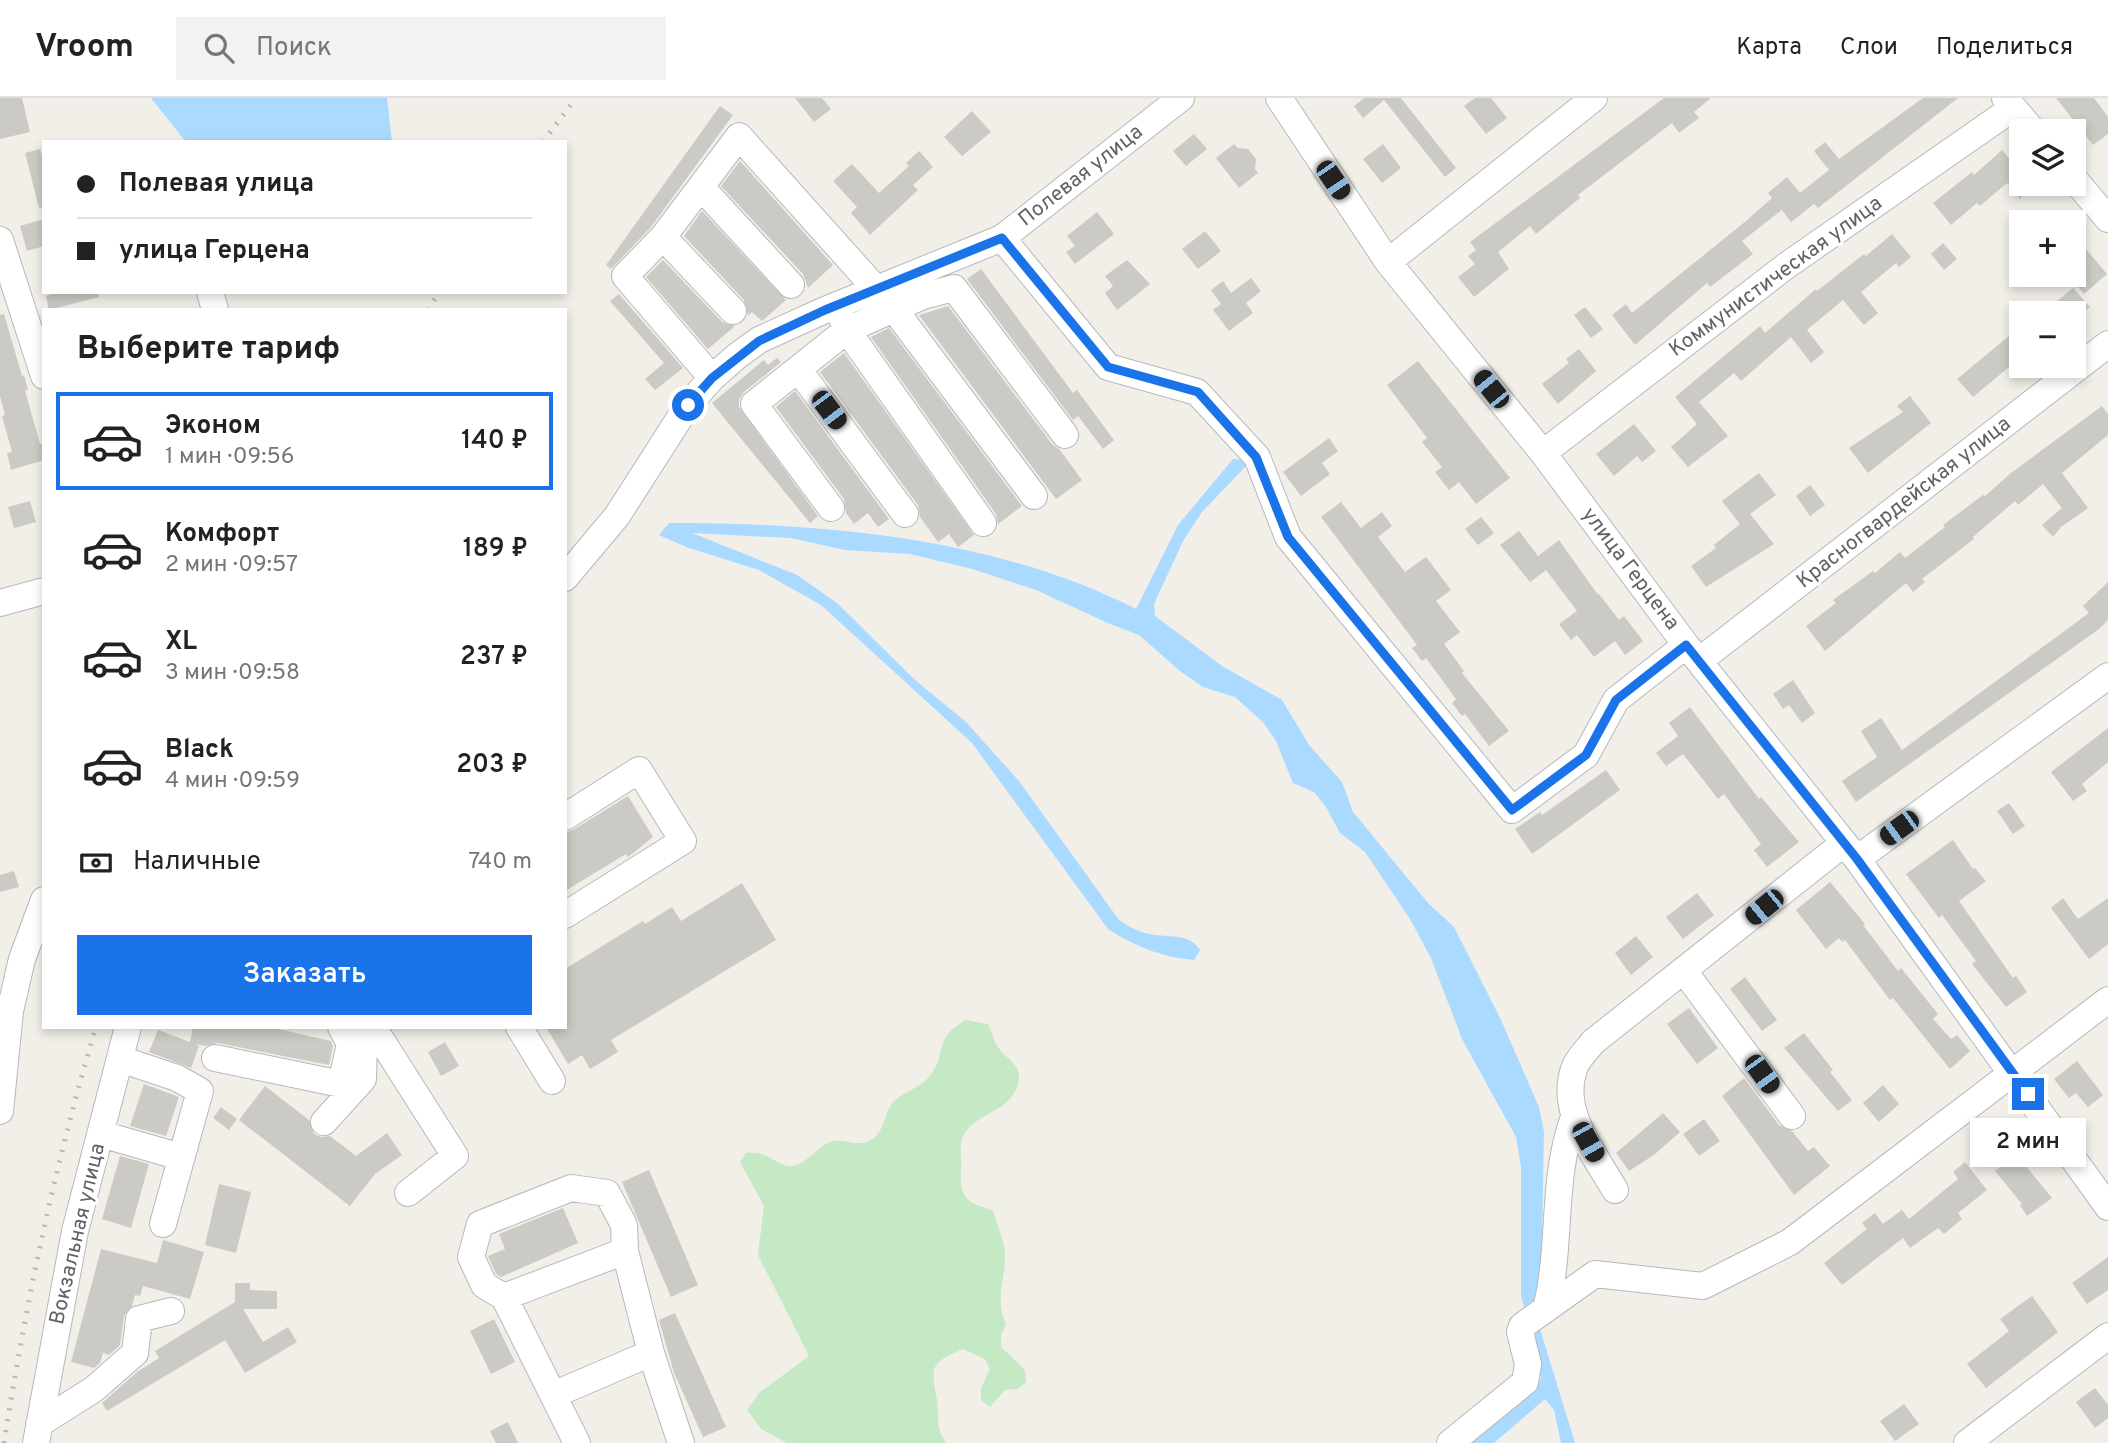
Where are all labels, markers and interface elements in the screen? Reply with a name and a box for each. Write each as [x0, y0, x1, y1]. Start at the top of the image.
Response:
search box [176, 17, 666, 80]
text: Vroom [35, 27, 134, 69]
icon: search [200, 29, 238, 67]
text: Поиск [256, 32, 332, 65]
text: Карта [1736, 33, 1802, 63]
text: Слои [1840, 33, 1898, 63]
text: Поделиться [1936, 33, 2073, 63]
street label: Полевая улица [1013, 119, 1149, 233]
map controls [2009, 119, 2086, 378]
button: layers [2009, 119, 2086, 196]
car [1313, 157, 1354, 203]
text: Полевая улица [119, 168, 314, 201]
street label: Коммунистическая улица [1664, 190, 1888, 364]
button: + [2009, 210, 2086, 287]
text: улица Герцена [119, 235, 310, 268]
button: − [2009, 301, 2086, 378]
text: Выберите тариф [77, 330, 340, 370]
car [1470, 366, 1513, 412]
car [808, 387, 851, 433]
route start [672, 389, 704, 421]
icon: car [81, 410, 144, 473]
text: Эконом [165, 410, 261, 443]
street label: Красногвардейская улица [1791, 411, 2017, 595]
text: 140 ₽ [461, 425, 528, 458]
text: 1 мин · 09:56 [165, 443, 294, 472]
street label: улица Герцена [1575, 502, 1685, 636]
icon: car [81, 518, 144, 581]
text: Комфорт [165, 518, 279, 551]
text: 189 ₽ [463, 533, 528, 566]
text: 2 мин · 09:57 [165, 551, 298, 580]
icon: car [81, 626, 144, 689]
text: XL [165, 626, 197, 659]
text: 237 ₽ [460, 641, 528, 674]
text: 3 мин · 09:58 [165, 659, 300, 688]
icon: car [81, 734, 144, 797]
text: Black [165, 734, 234, 767]
text: 203 ₽ [456, 749, 528, 782]
text: 4 мин · 09:59 [165, 767, 300, 796]
car [1876, 807, 1923, 849]
icon: cash [77, 844, 115, 882]
text: Наличные [133, 846, 261, 879]
text: 740 m [468, 848, 532, 877]
car [1742, 886, 1787, 928]
button: Заказать [77, 935, 532, 1015]
car [1742, 1051, 1783, 1097]
route end [2012, 1078, 2044, 1110]
callout: 2 мин [1970, 1118, 2086, 1168]
car [1569, 1119, 1608, 1165]
text: 2 мин [1996, 1128, 2060, 1157]
street label: Вокзальная улица [44, 1141, 112, 1327]

